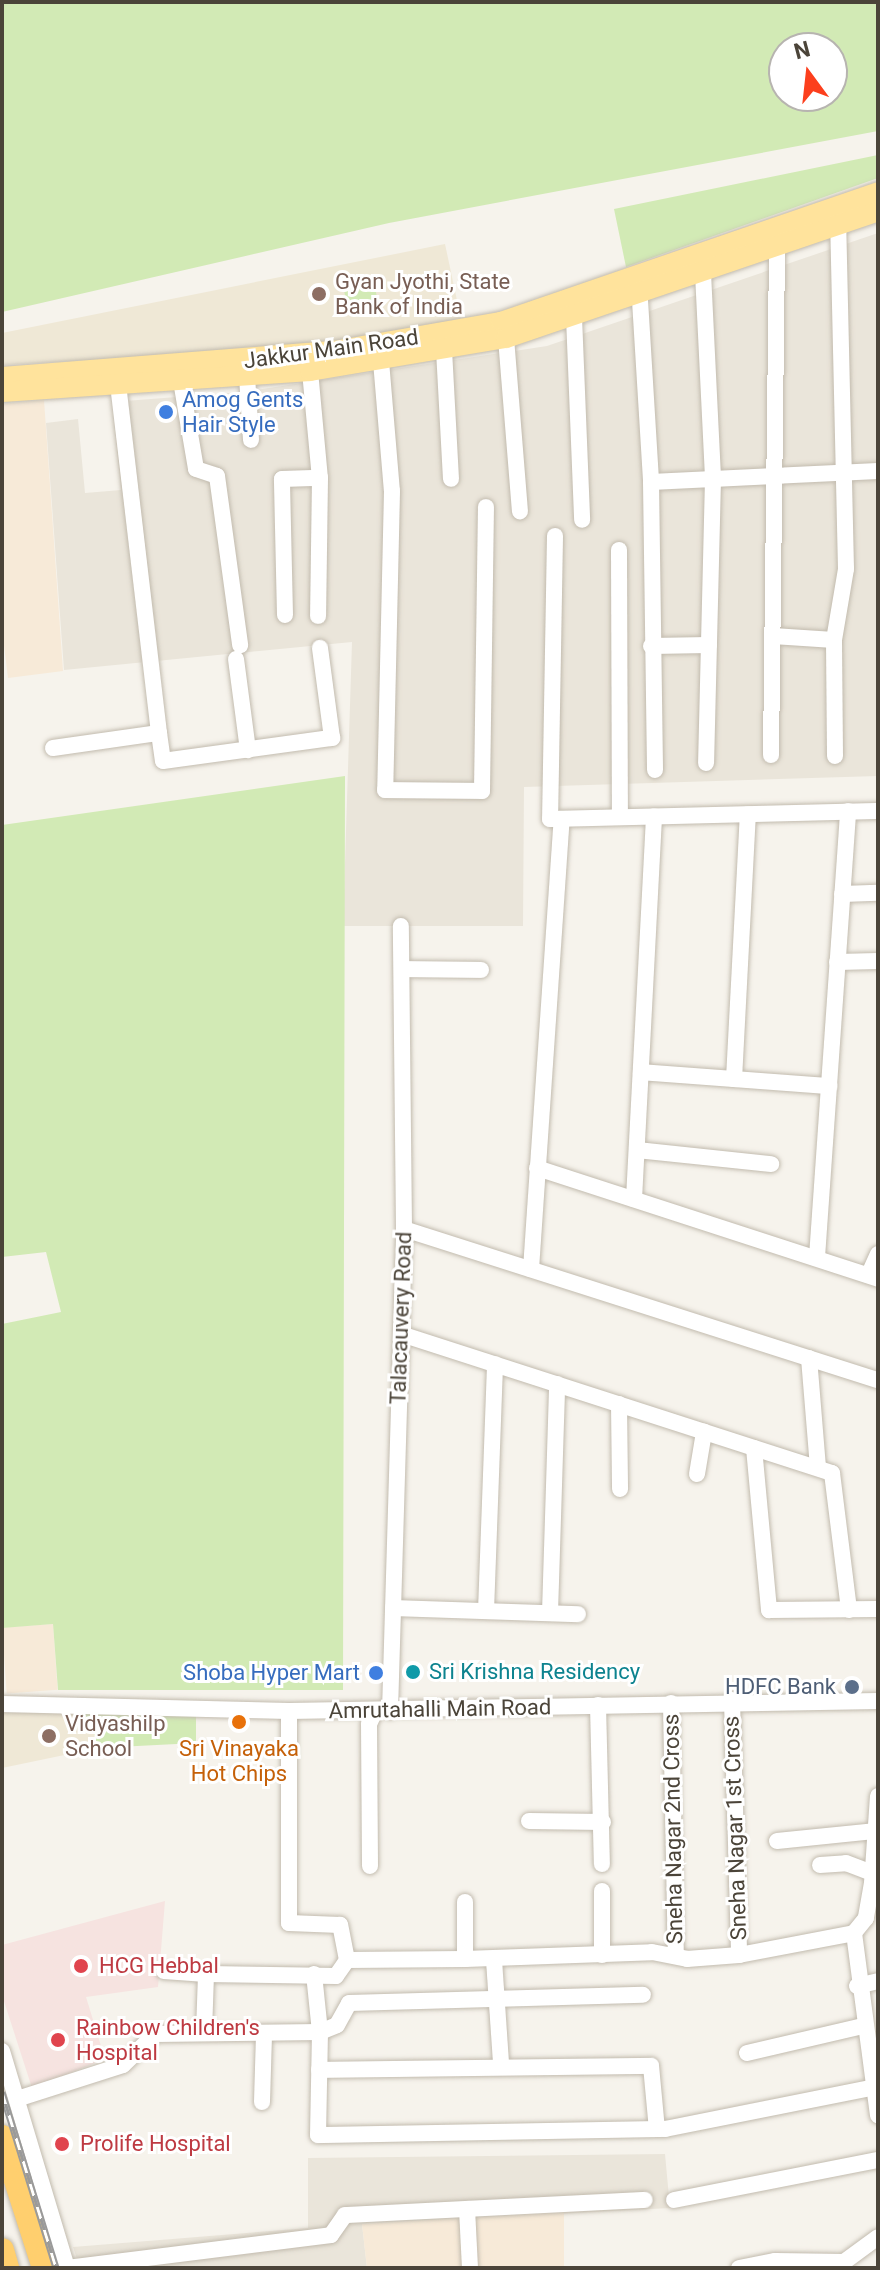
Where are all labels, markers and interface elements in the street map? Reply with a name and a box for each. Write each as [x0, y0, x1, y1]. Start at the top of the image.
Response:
north arrow [768, 32, 848, 112]
text: N [791, 36, 813, 64]
place label: Gyan Jyothi, State Bank of India [335, 268, 510, 320]
marker: Gyan Jyothi, State Bank of India [310, 285, 328, 303]
street label: Jakkur Main Road [242, 324, 420, 374]
place label: Amog Gents Hair Style [182, 386, 303, 438]
marker: Amog Gents Hair Style [157, 403, 175, 421]
street label: Talacauvery Road [385, 1231, 417, 1405]
place label: Sri Krishna Residency [429, 1659, 640, 1685]
place label: Shoba Hyper Mart [183, 1660, 360, 1686]
marker: Sri Krishna Residency [404, 1663, 422, 1681]
marker: Shoba Hyper Mart [367, 1664, 385, 1682]
place label: HDFC Bank [725, 1674, 836, 1700]
marker: HDFC Bank [843, 1678, 861, 1696]
street label: Amrutahalli Main Road [328, 1694, 552, 1724]
place label: Vidyashilp School [65, 1710, 166, 1762]
marker: Sri Vinayaka Hot Chips [230, 1713, 248, 1731]
street label: Sneha Nagar 2nd Cross [658, 1714, 688, 1944]
street label: Sneha Nagar 1st Cross [718, 1715, 752, 1941]
marker: Vidyashilp School [40, 1727, 58, 1745]
place label: Sri Vinayaka Hot Chips [179, 1735, 299, 1786]
place label: HCG Hebbal [99, 1953, 219, 1979]
marker: HCG Hebbal [70, 1955, 92, 1977]
place label: Rainbow Children's Hospital [76, 2014, 260, 2066]
marker: Rainbow Children's Hospital [47, 2029, 69, 2051]
place label: Prolife Hospital [80, 2131, 231, 2157]
marker: Prolife Hospital [51, 2133, 73, 2155]

